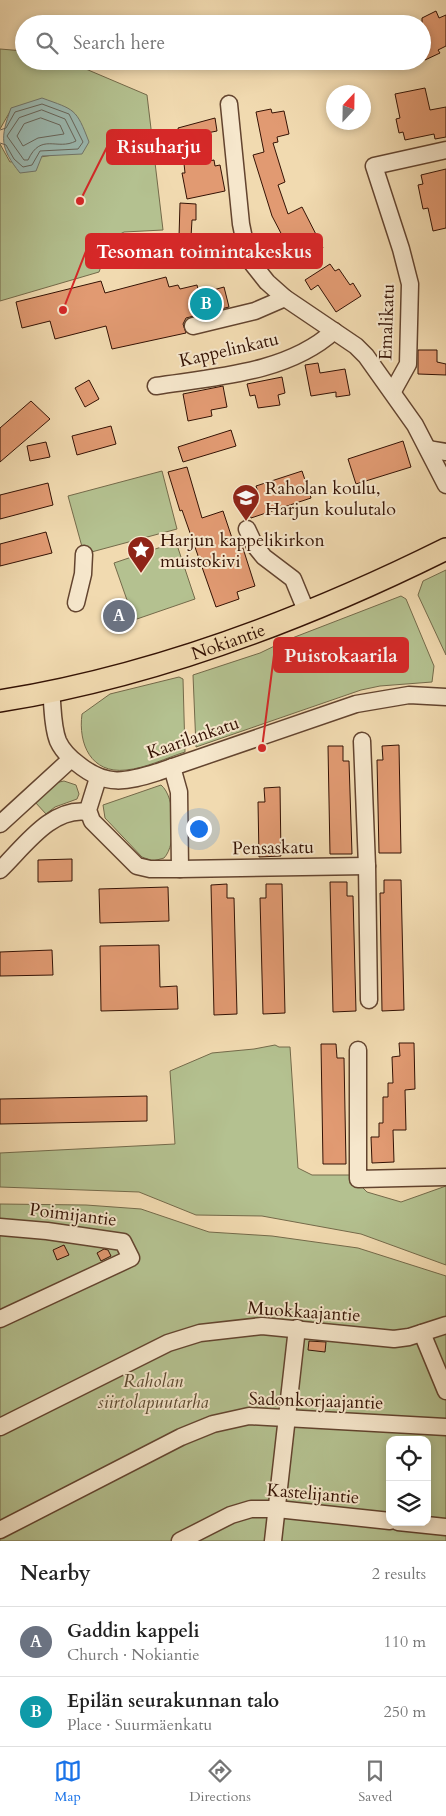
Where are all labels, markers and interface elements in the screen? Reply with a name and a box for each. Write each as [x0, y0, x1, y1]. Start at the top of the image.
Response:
search box [15, 15, 431, 70]
icon: search [33, 29, 61, 57]
text: Search here [73, 30, 165, 56]
north arrow [326, 85, 371, 130]
callout: Risuharju [107, 130, 211, 164]
text: Risuharju [117, 134, 201, 160]
callout: Tesoman toimintakeskus [86, 234, 322, 268]
text: Tesoman toimintakeskus [96, 239, 312, 265]
street label: Emalikatu [373, 283, 401, 361]
pin: B [190, 285, 222, 323]
street label: Kappelinkatu [177, 326, 281, 374]
place label: Raholan koulu, Harjun koulutalo [265, 476, 396, 522]
school or university icon: Raholan koulu, Harjun koulutalo [231, 483, 261, 522]
place label: Harjun kappelikirkon muistokivi [160, 528, 325, 574]
place icon: Harjun kappelikirkon muistokivi [126, 535, 156, 574]
pin: A [103, 597, 135, 635]
street label: Nokiantie [188, 617, 269, 666]
callout: Puistokaarila [274, 638, 408, 672]
text: Puistokaarila [284, 643, 398, 669]
street label: Kaarilankatu [143, 710, 243, 765]
your location [186, 816, 212, 842]
street label: Pensaskatu [232, 835, 314, 861]
street label: Poimijantie [28, 1197, 118, 1233]
street label: Muokkaajantie [247, 1296, 361, 1328]
park label: Raholan siirtolapuutarha [98, 1369, 208, 1415]
street label: Sadonkorjaajantie [248, 1386, 384, 1416]
map controls [386, 1436, 431, 1526]
button: locate [386, 1436, 431, 1481]
street label: Kastelijantie [266, 1478, 360, 1510]
button: layers [386, 1481, 431, 1526]
text: Nearby [20, 1559, 91, 1588]
text: 2 results [372, 1563, 426, 1585]
text: Gaddin kappeli [67, 1618, 199, 1644]
text: A [30, 1631, 42, 1653]
text: 110 m [384, 1631, 426, 1653]
text: Church · Nokiantie [67, 1644, 200, 1666]
text: Epilän seurakunnan talo [67, 1688, 279, 1714]
text: B [30, 1701, 42, 1723]
text: 250 m [384, 1701, 426, 1723]
text: Place · Suurmäenkatu [67, 1714, 212, 1736]
tab: Map [54, 1757, 82, 1806]
tab: Directions [189, 1757, 251, 1806]
tab: Saved [358, 1757, 392, 1806]

